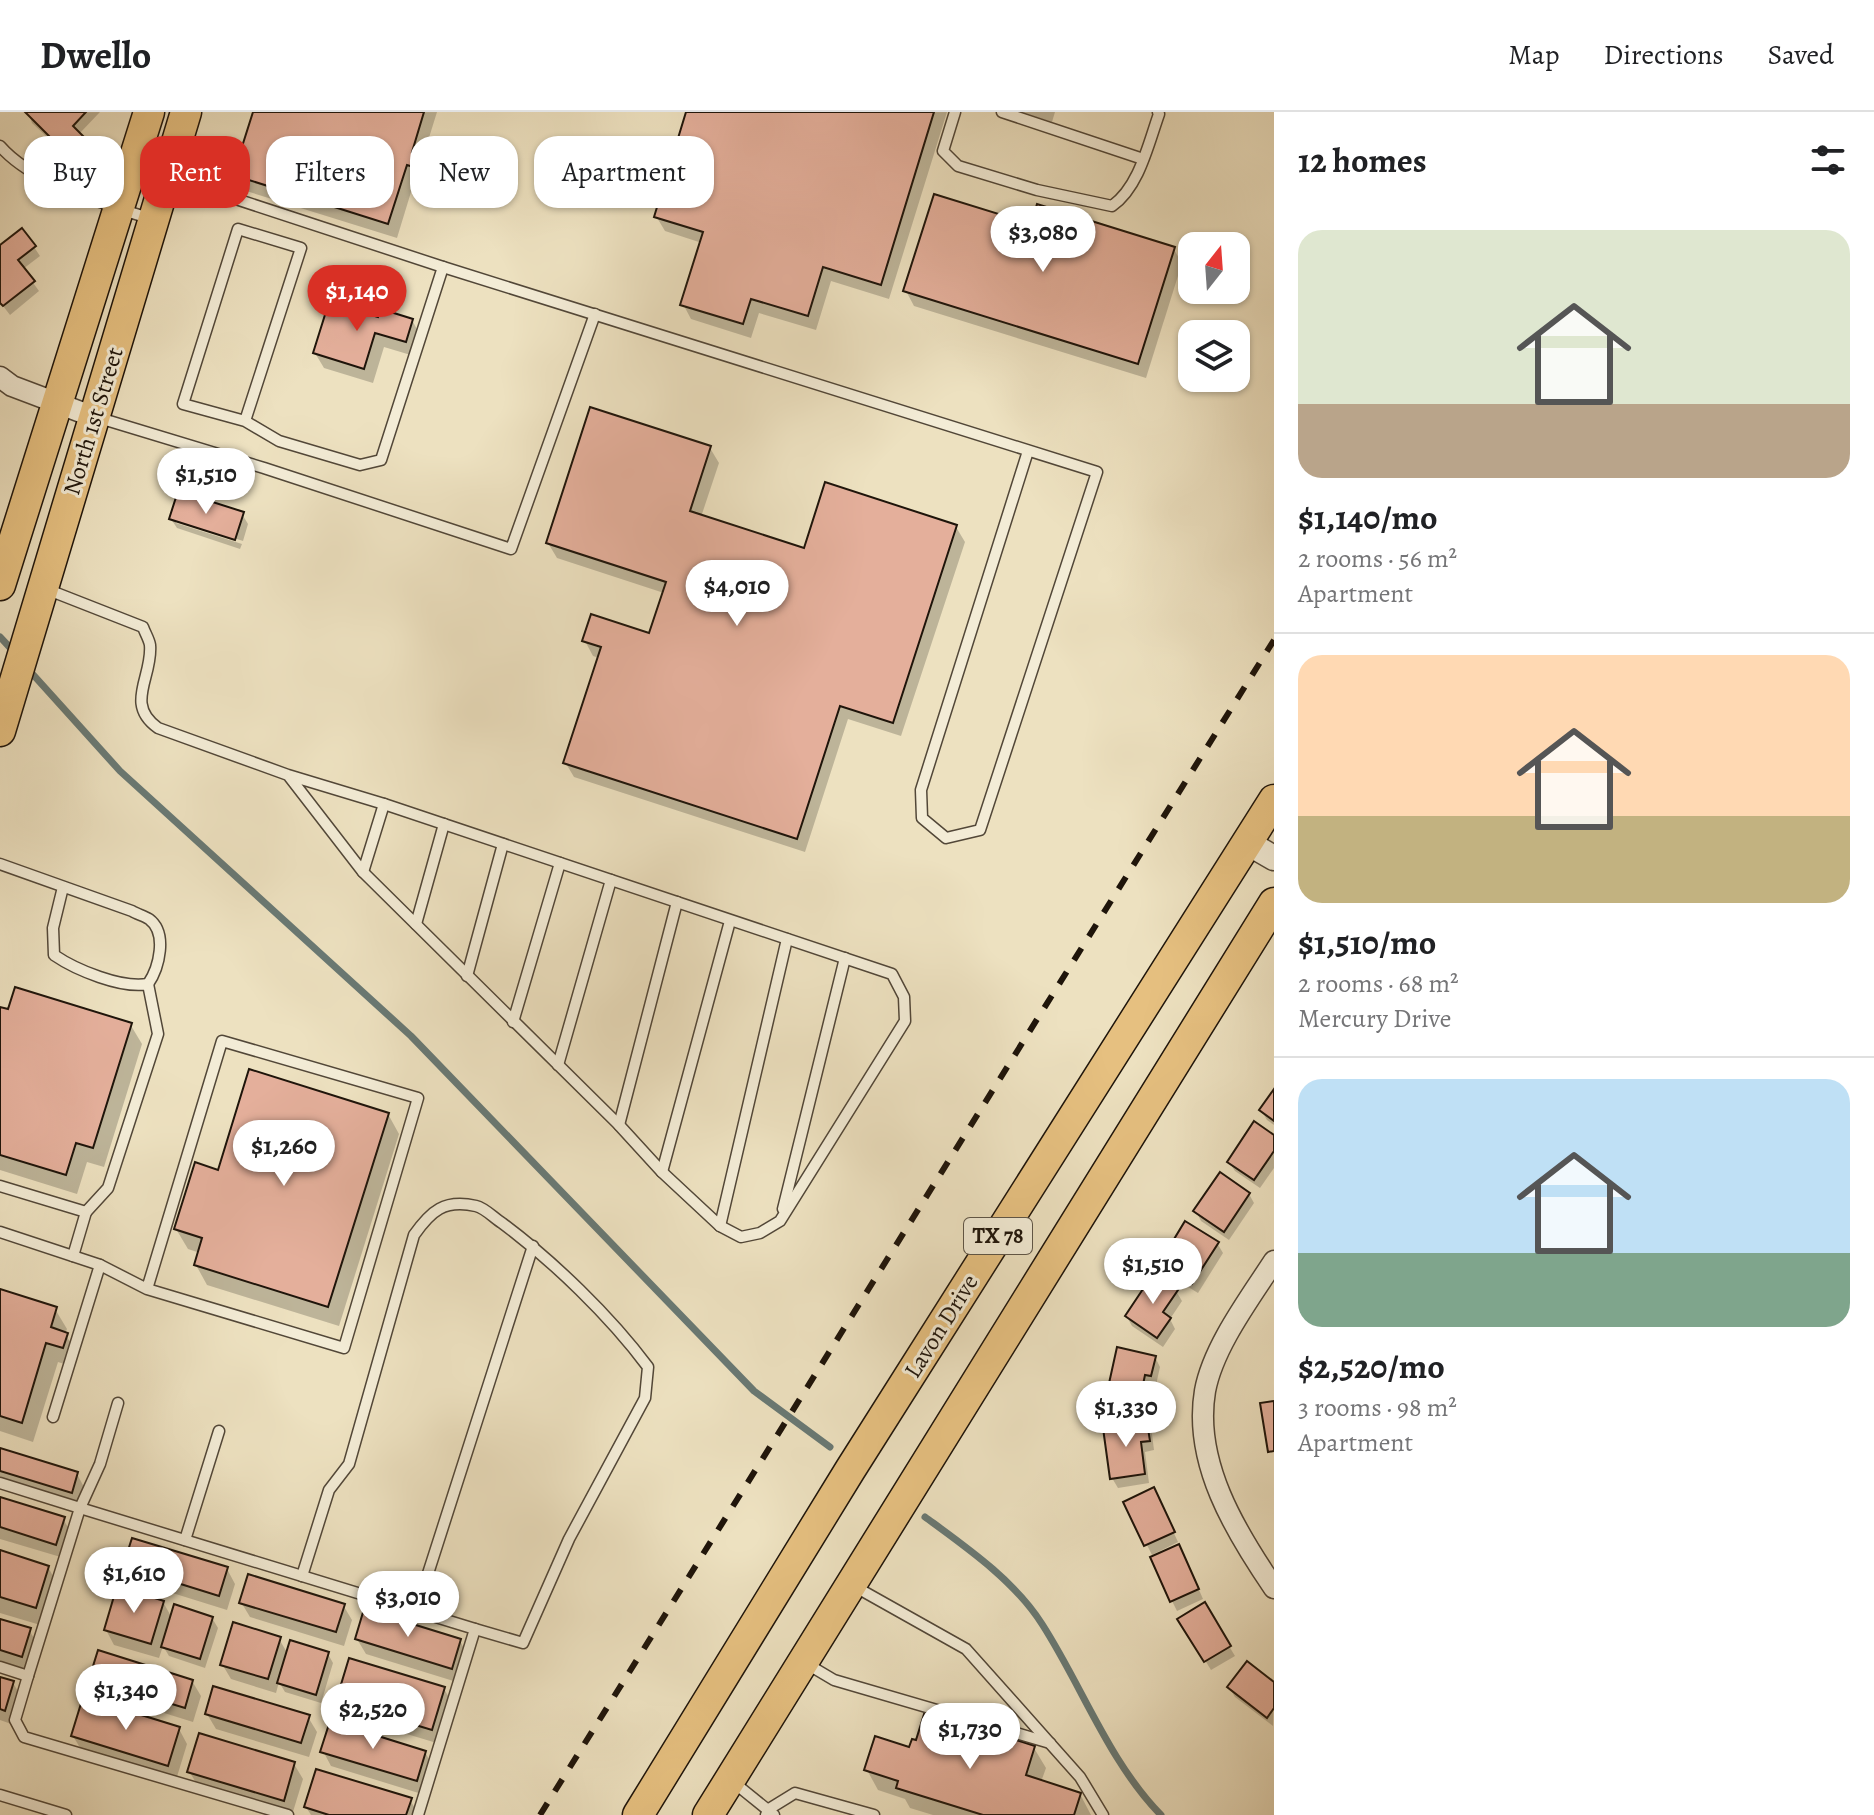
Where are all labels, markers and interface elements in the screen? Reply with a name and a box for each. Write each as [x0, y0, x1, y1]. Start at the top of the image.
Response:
text: Dwello [40, 29, 151, 81]
text: Map [1508, 36, 1559, 74]
text: Directions [1603, 36, 1724, 74]
text: Saved [1768, 36, 1834, 74]
chip: Buy [24, 136, 124, 208]
chip: Rent [140, 136, 250, 208]
chip: Filters [266, 136, 394, 208]
chip: New [410, 136, 518, 208]
chip: Apartment [534, 136, 714, 208]
text: 12 homes [1298, 137, 1427, 184]
icon: filters [1806, 138, 1850, 182]
pin: $3,080 [978, 206, 1108, 274]
text: $3,080 [1009, 214, 1077, 249]
north arrow [1178, 232, 1250, 304]
map controls [1178, 232, 1250, 392]
pin: $1,140 [292, 265, 422, 333]
text: $1,140 [325, 273, 389, 308]
icon: home [1502, 282, 1646, 426]
button: layers [1178, 320, 1250, 392]
street label: North 1st Street [55, 343, 131, 499]
pin: $1,510 [141, 448, 271, 516]
text: $1,510 [175, 456, 237, 491]
text: $1,140/mo [1298, 494, 1438, 541]
text: 2 rooms · 56 m² [1298, 541, 1457, 576]
pin: $4,010 [672, 560, 802, 628]
text: $4,010 [704, 568, 770, 603]
text: Apartment [1298, 576, 1413, 611]
icon: home [1502, 707, 1646, 851]
text: $1,510/mo [1298, 919, 1436, 966]
text: 2 rooms · 68 m² [1298, 966, 1459, 1001]
text: Mercury Drive [1298, 1001, 1451, 1036]
pin: $1,260 [219, 1120, 349, 1188]
text: $1,260 [251, 1128, 317, 1163]
icon: home [1502, 1131, 1646, 1275]
road number: TX 78 [964, 1218, 1032, 1254]
pin: $1,510 [1088, 1238, 1218, 1306]
text: $1,510 [1122, 1246, 1184, 1281]
street label: Lavon Drive [896, 1268, 986, 1384]
text: $2,520/mo [1298, 1343, 1445, 1390]
pin: $1,330 [1061, 1381, 1191, 1449]
text: $1,330 [1094, 1389, 1158, 1424]
text: 3 rooms · 98 m² [1298, 1390, 1457, 1425]
text: Apartment [1298, 1425, 1413, 1460]
pin: $1,610 [69, 1547, 199, 1615]
text: $1,610 [103, 1555, 165, 1590]
pin: $3,010 [343, 1571, 473, 1639]
text: $3,010 [375, 1579, 441, 1614]
pin: $1,340 [61, 1664, 191, 1732]
text: $1,340 [94, 1672, 158, 1707]
pin: $2,520 [308, 1683, 438, 1751]
text: $2,520 [339, 1691, 407, 1726]
pin: $1,730 [905, 1703, 1035, 1771]
text: $1,730 [938, 1711, 1002, 1746]

